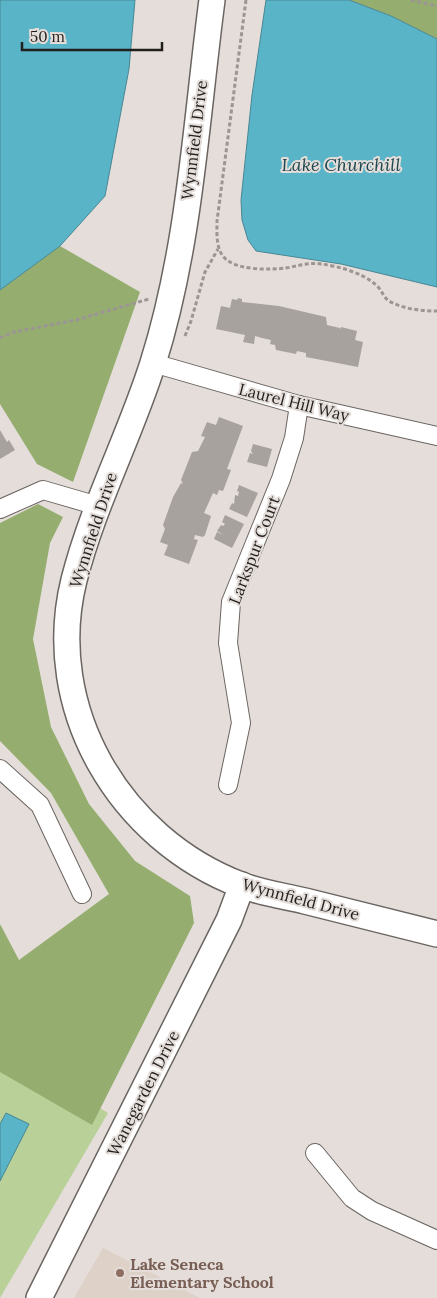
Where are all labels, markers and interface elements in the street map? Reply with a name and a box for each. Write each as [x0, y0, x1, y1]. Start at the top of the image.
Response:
scale bar [22, 20, 162, 52]
text: 50 m [30, 27, 65, 46]
street label: Wynnfield Drive [177, 79, 211, 201]
water label: Lake Churchill [281, 153, 401, 176]
street label: Laurel Hill Way [237, 379, 352, 426]
street label: Wynnfield Drive [65, 469, 121, 590]
street label: Larkspur Court [224, 492, 284, 607]
street label: Wynnfield Drive [240, 874, 362, 924]
street label: Wanegarden Drive [103, 1027, 183, 1159]
place label: Lake Seneca Elementary School [130, 1254, 274, 1292]
marker: Lake Seneca Elementary School [114, 1267, 126, 1279]

